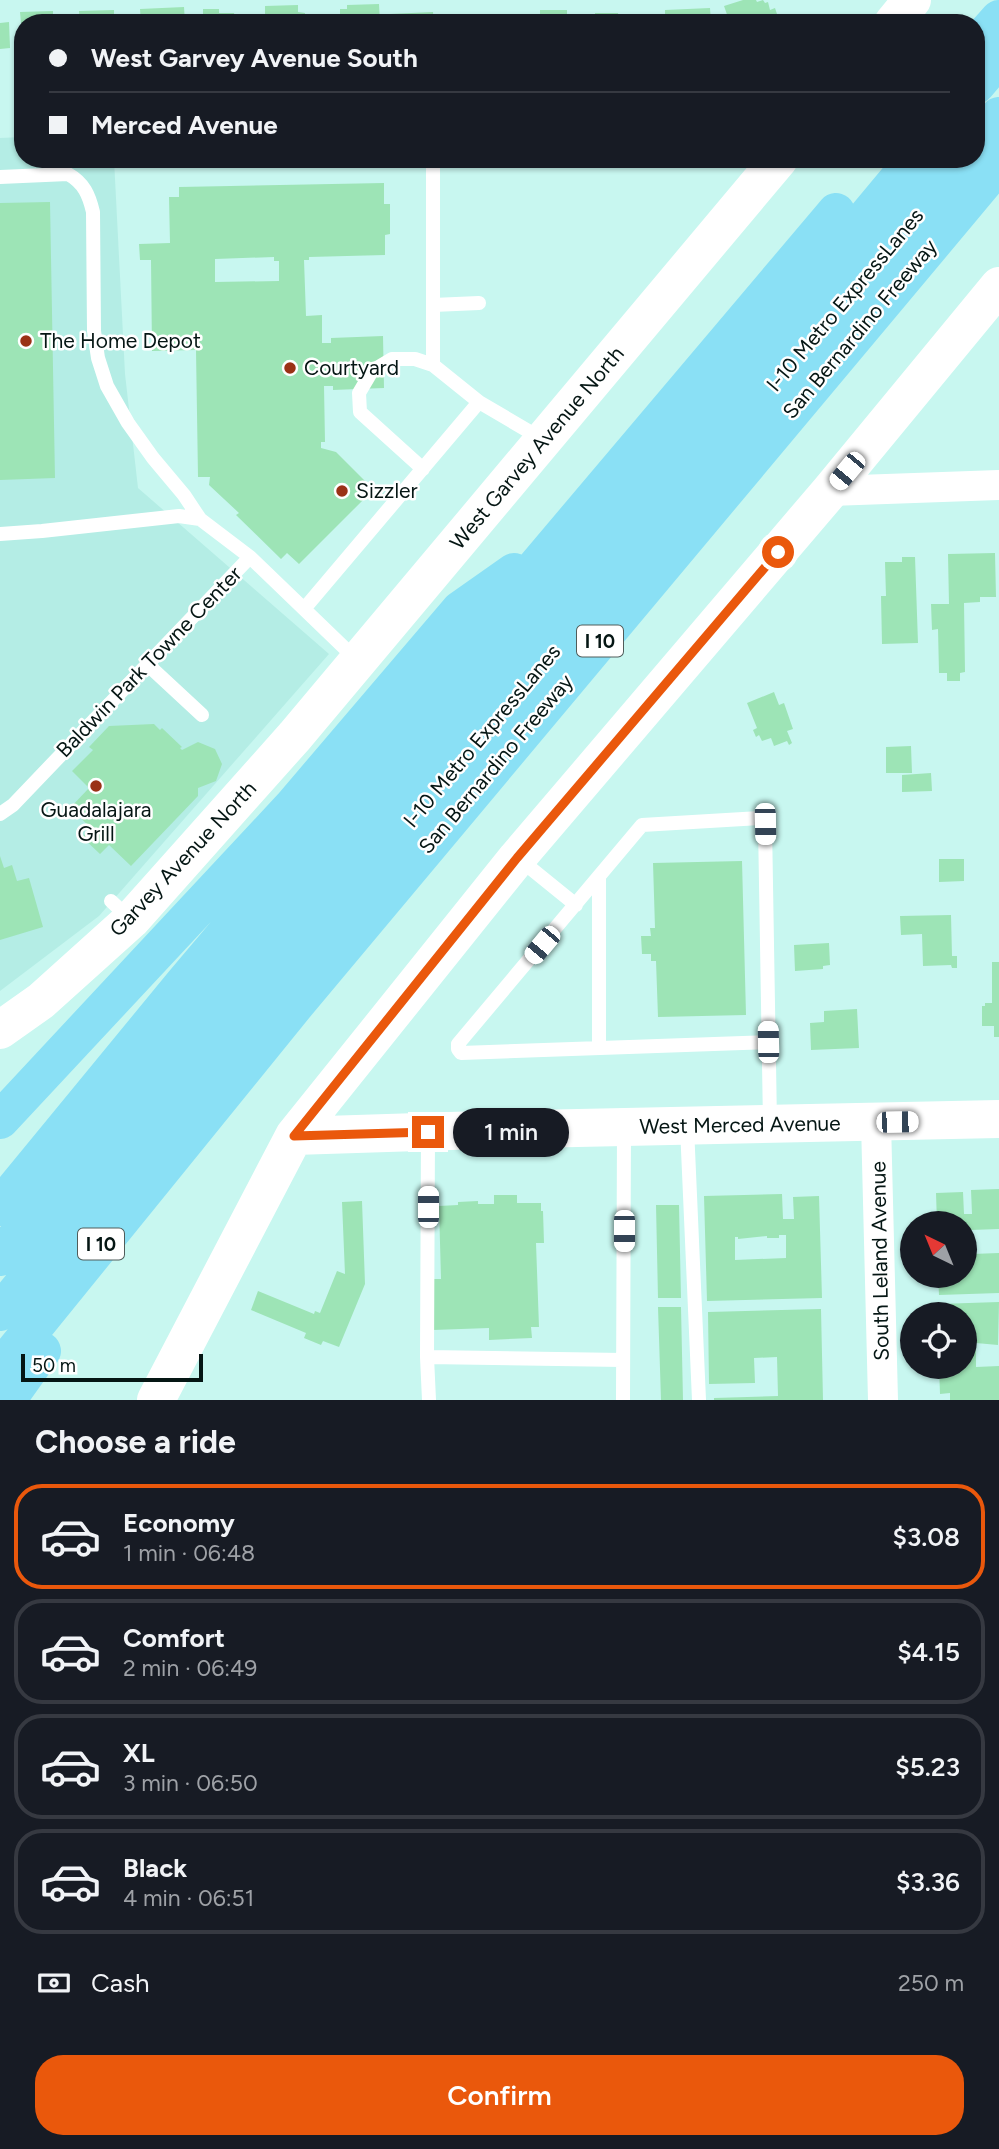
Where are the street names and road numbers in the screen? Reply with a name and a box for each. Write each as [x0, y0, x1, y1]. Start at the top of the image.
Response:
street label: I-10 Metro ExpressLanes [761, 203, 928, 396]
street label: San Bernardino Freeway [777, 234, 942, 423]
street label: West Garvey Avenue North [444, 341, 629, 554]
street label: Baldwin Park Towne Center [51, 561, 246, 762]
road number: I 10 [577, 626, 623, 656]
street label: I-10 Metro ExpressLanes [398, 639, 565, 832]
street label: San Bernardino Freeway [413, 669, 578, 858]
street label: Garvey Avenue North [104, 776, 261, 942]
street label: West Merced Avenue [639, 1110, 841, 1139]
street label: South Leland Avenue [865, 1161, 894, 1361]
road number: I 10 [78, 1228, 124, 1260]

